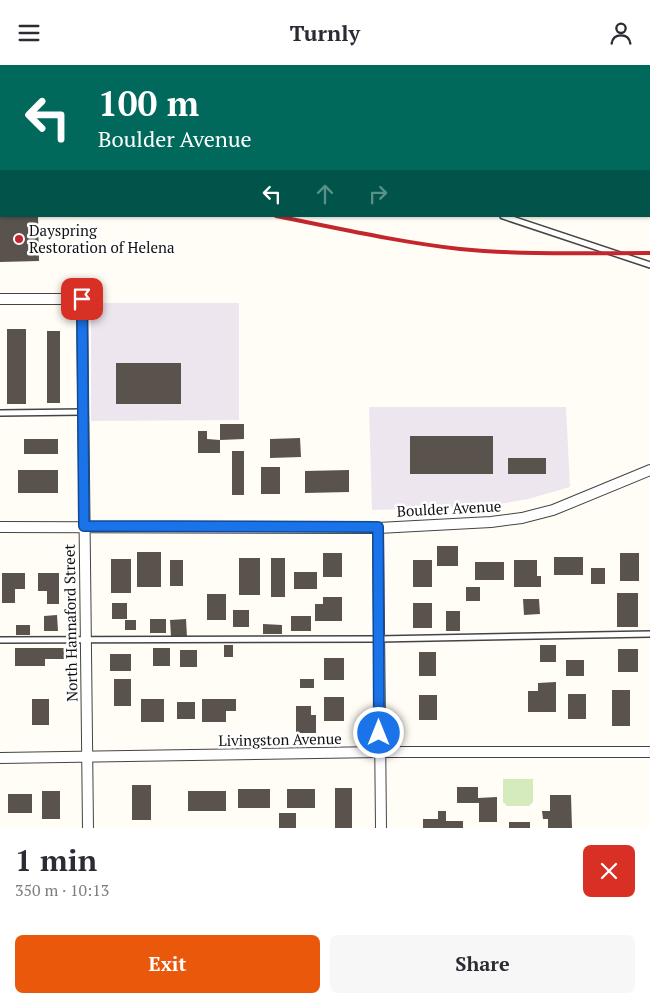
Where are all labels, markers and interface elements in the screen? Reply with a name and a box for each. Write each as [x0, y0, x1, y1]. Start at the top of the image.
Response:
text: Turnly [290, 18, 360, 47]
icon: menu [15, 19, 43, 47]
icon: person [607, 19, 635, 47]
text: 100 m [98, 80, 199, 126]
icon: left [15, 85, 80, 150]
text: Boulder Avenue [98, 124, 252, 153]
icon: left [258, 180, 286, 208]
icon: ahead [311, 180, 339, 208]
icon: right [364, 180, 392, 208]
place label: Dayspring Restoration of Helena [29, 220, 175, 257]
marker: Dayspring Restoration of Helena [13, 233, 25, 245]
pin [61, 278, 103, 320]
icon: arrive [68, 285, 96, 313]
street label: Boulder Avenue [396, 495, 502, 521]
street label: North Hannaford Street [59, 543, 81, 702]
position arrow [352, 706, 404, 758]
street label: Livingston Avenue [218, 728, 342, 750]
text: 1 min [15, 840, 97, 880]
button: close [583, 845, 635, 897]
text: 350 m · 10:13 [15, 879, 109, 901]
button: Exit [15, 935, 320, 993]
button: Share [330, 935, 635, 993]

